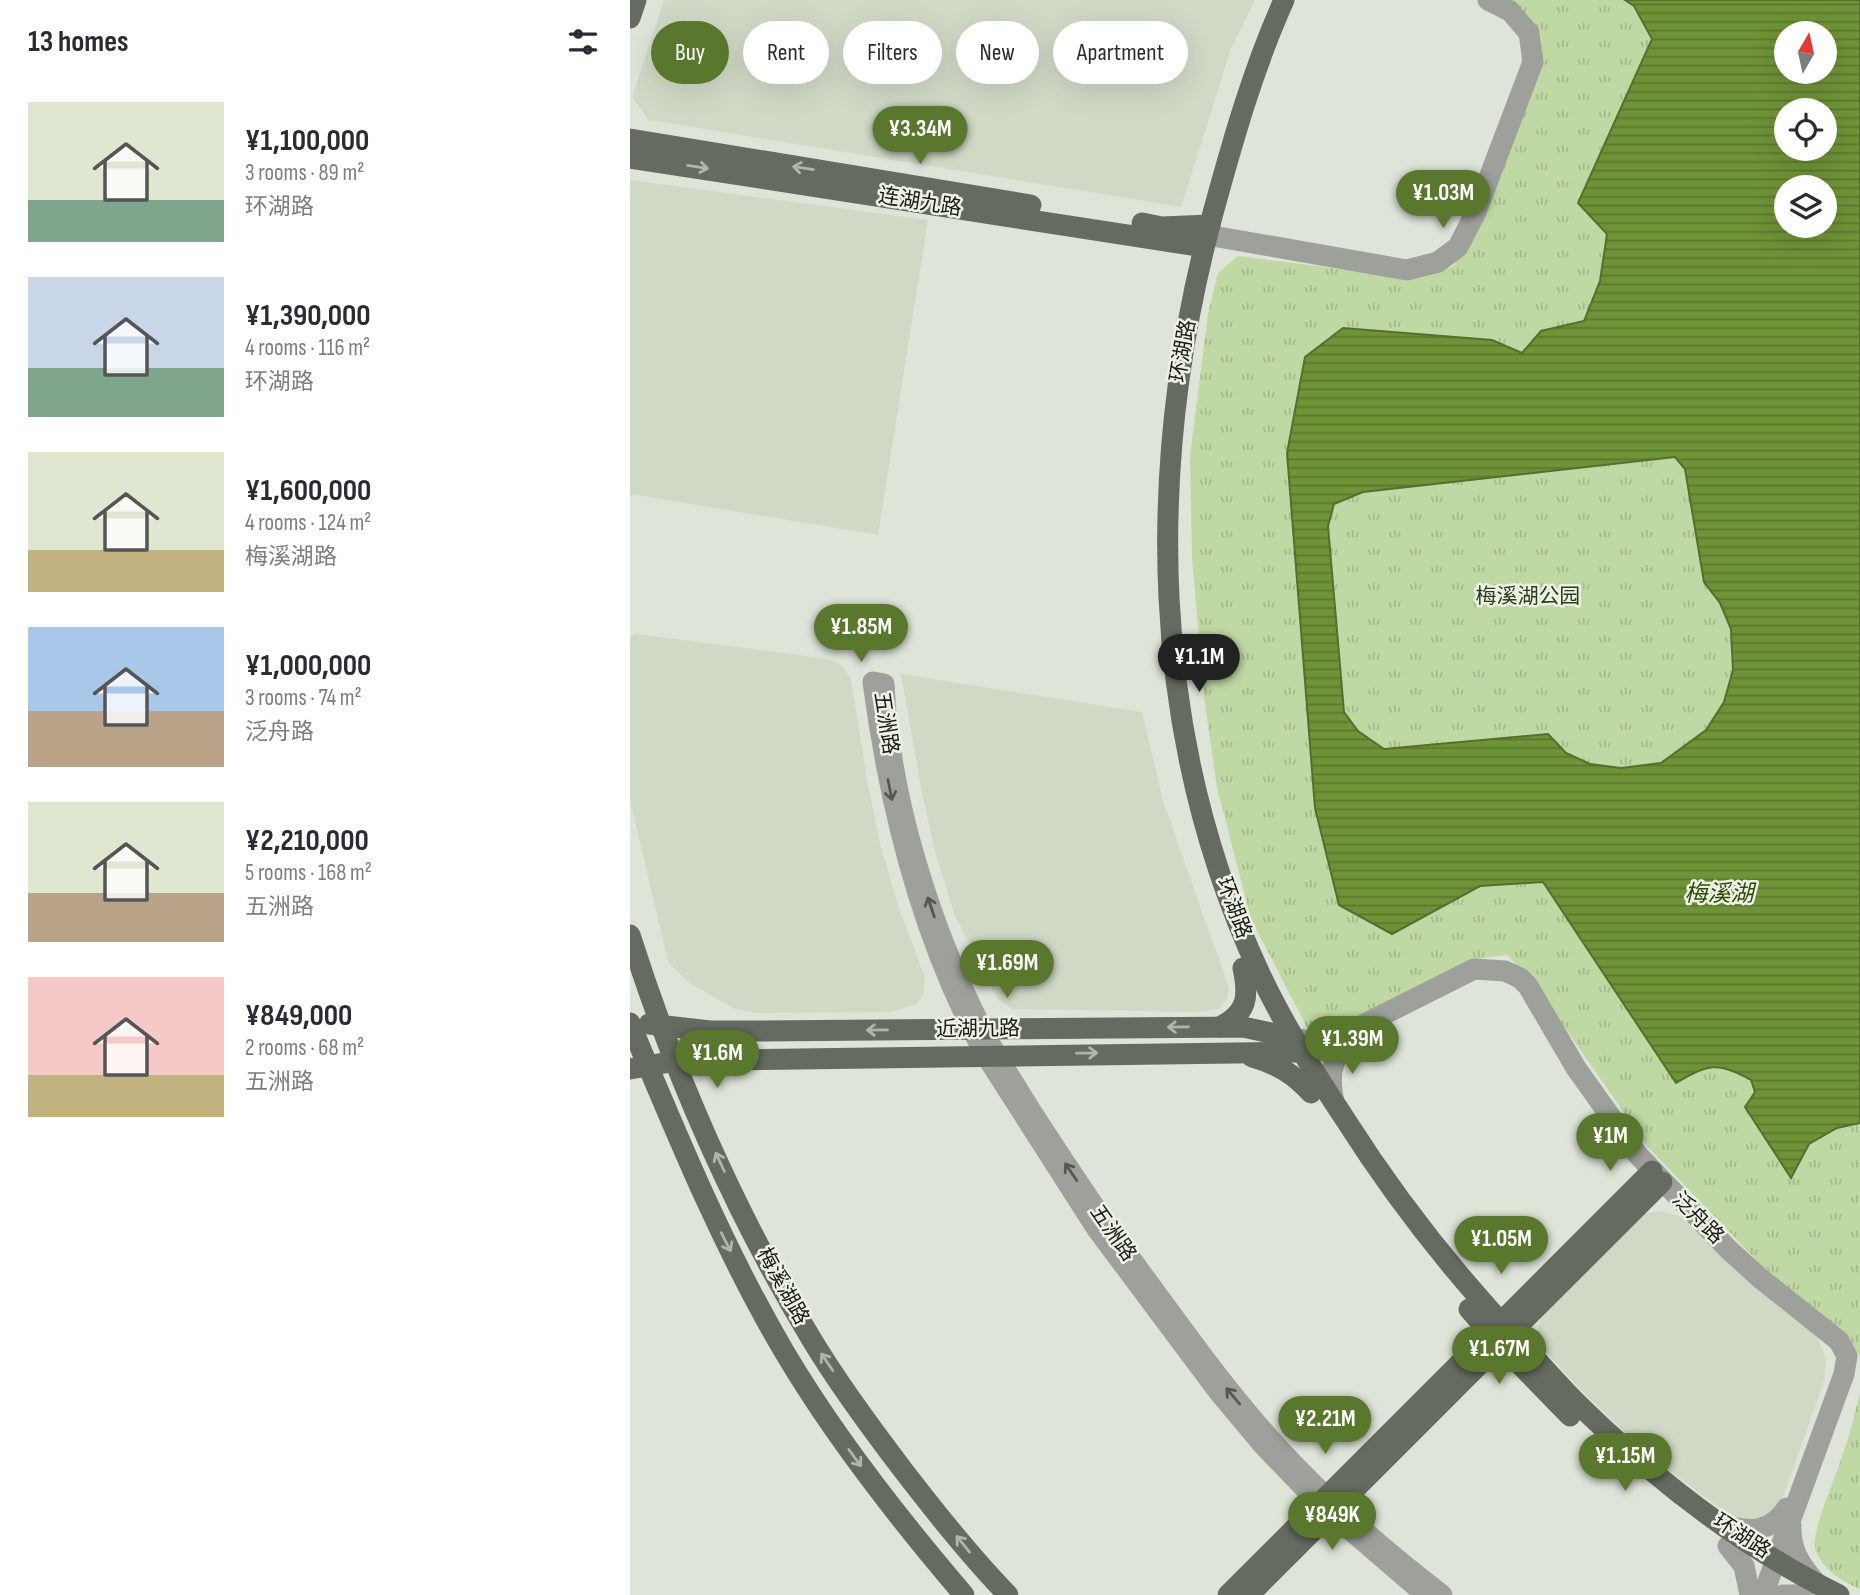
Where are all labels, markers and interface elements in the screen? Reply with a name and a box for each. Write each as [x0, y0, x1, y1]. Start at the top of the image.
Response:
chip: Buy [651, 21, 729, 84]
chip: Rent [743, 21, 829, 84]
chip: Filters [843, 21, 942, 84]
chip: New [956, 21, 1039, 84]
chip: Apartment [1053, 21, 1188, 84]
north arrow [1774, 21, 1838, 84]
map controls [1774, 21, 1837, 238]
icon: filters [564, 23, 602, 61]
text: 13 homes [28, 24, 129, 60]
button: locate [1774, 98, 1837, 161]
pin: ¥3.34M [863, 106, 977, 166]
text: ¥3.34M [889, 115, 951, 143]
text: ¥1,100,000 [245, 123, 369, 159]
icon: home [84, 130, 168, 214]
text: 3 rooms · 89 m² [245, 159, 364, 187]
one-way arrow [686, 161, 708, 174]
one-way arrow [793, 161, 815, 174]
pin: ¥1.03M [1386, 170, 1500, 230]
button: layers [1774, 175, 1837, 238]
text: ¥1.03M [1412, 179, 1474, 207]
street label: 连湖九路 [877, 183, 963, 221]
text: 环湖路 [245, 193, 314, 221]
text: ¥1,390,000 [245, 298, 371, 334]
icon: home [84, 305, 168, 389]
street label: 环湖路 [1165, 318, 1201, 384]
text: 4 rooms · 116 m² [245, 334, 370, 362]
text: 环湖路 [245, 368, 314, 396]
text: ¥1,600,000 [245, 473, 371, 509]
icon: home [84, 480, 168, 564]
text: 4 rooms · 124 m² [245, 509, 371, 537]
text: 梅溪湖路 [245, 543, 337, 571]
park label: 梅溪湖公园 [1476, 584, 1581, 609]
pin: ¥1.85M [804, 604, 918, 664]
text: ¥1.85M [830, 613, 892, 641]
pin: ¥1.1M [1150, 634, 1248, 694]
text: ¥1.1M [1174, 643, 1224, 671]
text: ¥1,000,000 [245, 648, 371, 684]
icon: home [84, 655, 168, 739]
text: 3 rooms · 74 m² [245, 684, 362, 712]
street label: 五洲路 [869, 690, 903, 756]
text: 泛舟路 [245, 718, 314, 746]
one-way arrow [884, 778, 897, 801]
text: ¥2,210,000 [245, 823, 369, 859]
icon: home [84, 830, 168, 914]
text: 5 rooms · 168 m² [245, 859, 372, 887]
street label: 环湖路 [1211, 874, 1257, 942]
water label: 梅溪湖 [1685, 880, 1757, 908]
text: 五洲路 [245, 893, 314, 921]
one-way arrow [924, 896, 936, 918]
pin: ¥1.69M [950, 940, 1064, 1000]
text: ¥1.69M [976, 949, 1038, 977]
text: ¥849,000 [245, 998, 352, 1034]
icon: home [84, 1005, 168, 1089]
street label: 近湖九路 [936, 1016, 1020, 1042]
pin: ¥1.39M [1295, 1016, 1409, 1076]
one-way arrow [1167, 1021, 1190, 1034]
one-way arrow [866, 1024, 889, 1037]
text: ¥1.39M [1321, 1025, 1383, 1053]
pin: ¥1.6M [668, 1030, 766, 1090]
text: 2 rooms · 68 m² [245, 1034, 364, 1062]
text: ¥1.6M [691, 1039, 743, 1067]
one-way arrow [1075, 1046, 1098, 1060]
text: 五洲路 [245, 1068, 314, 1096]
pin: ¥1M [1576, 1114, 1644, 1173]
text: ¥1M [1592, 1122, 1628, 1150]
one-way arrow [712, 1152, 726, 1173]
one-way arrow [1064, 1163, 1078, 1182]
street label: 泛舟路 [1667, 1187, 1729, 1249]
street label: 五洲路 [1085, 1200, 1141, 1266]
pin: ¥1.05M [1444, 1216, 1558, 1276]
text: ¥1.05M [1470, 1225, 1532, 1253]
one-way arrow [719, 1231, 733, 1252]
street label: 梅溪湖路 [752, 1243, 814, 1329]
pin: ¥1.67M [1442, 1326, 1556, 1386]
text: ¥1.67M [1468, 1335, 1530, 1363]
one-way arrow [819, 1353, 833, 1373]
one-way arrow [1225, 1387, 1241, 1405]
pin: ¥2.21M [1268, 1396, 1382, 1456]
text: ¥2.21M [1294, 1405, 1356, 1433]
pin: ¥1.15M [1568, 1434, 1682, 1493]
text: ¥1.15M [1595, 1442, 1655, 1470]
one-way arrow [848, 1448, 863, 1467]
pin: ¥849K [1283, 1492, 1381, 1552]
text: ¥849K [1304, 1501, 1360, 1529]
street label: 环湖路 [1709, 1508, 1775, 1564]
one-way arrow [955, 1536, 970, 1554]

